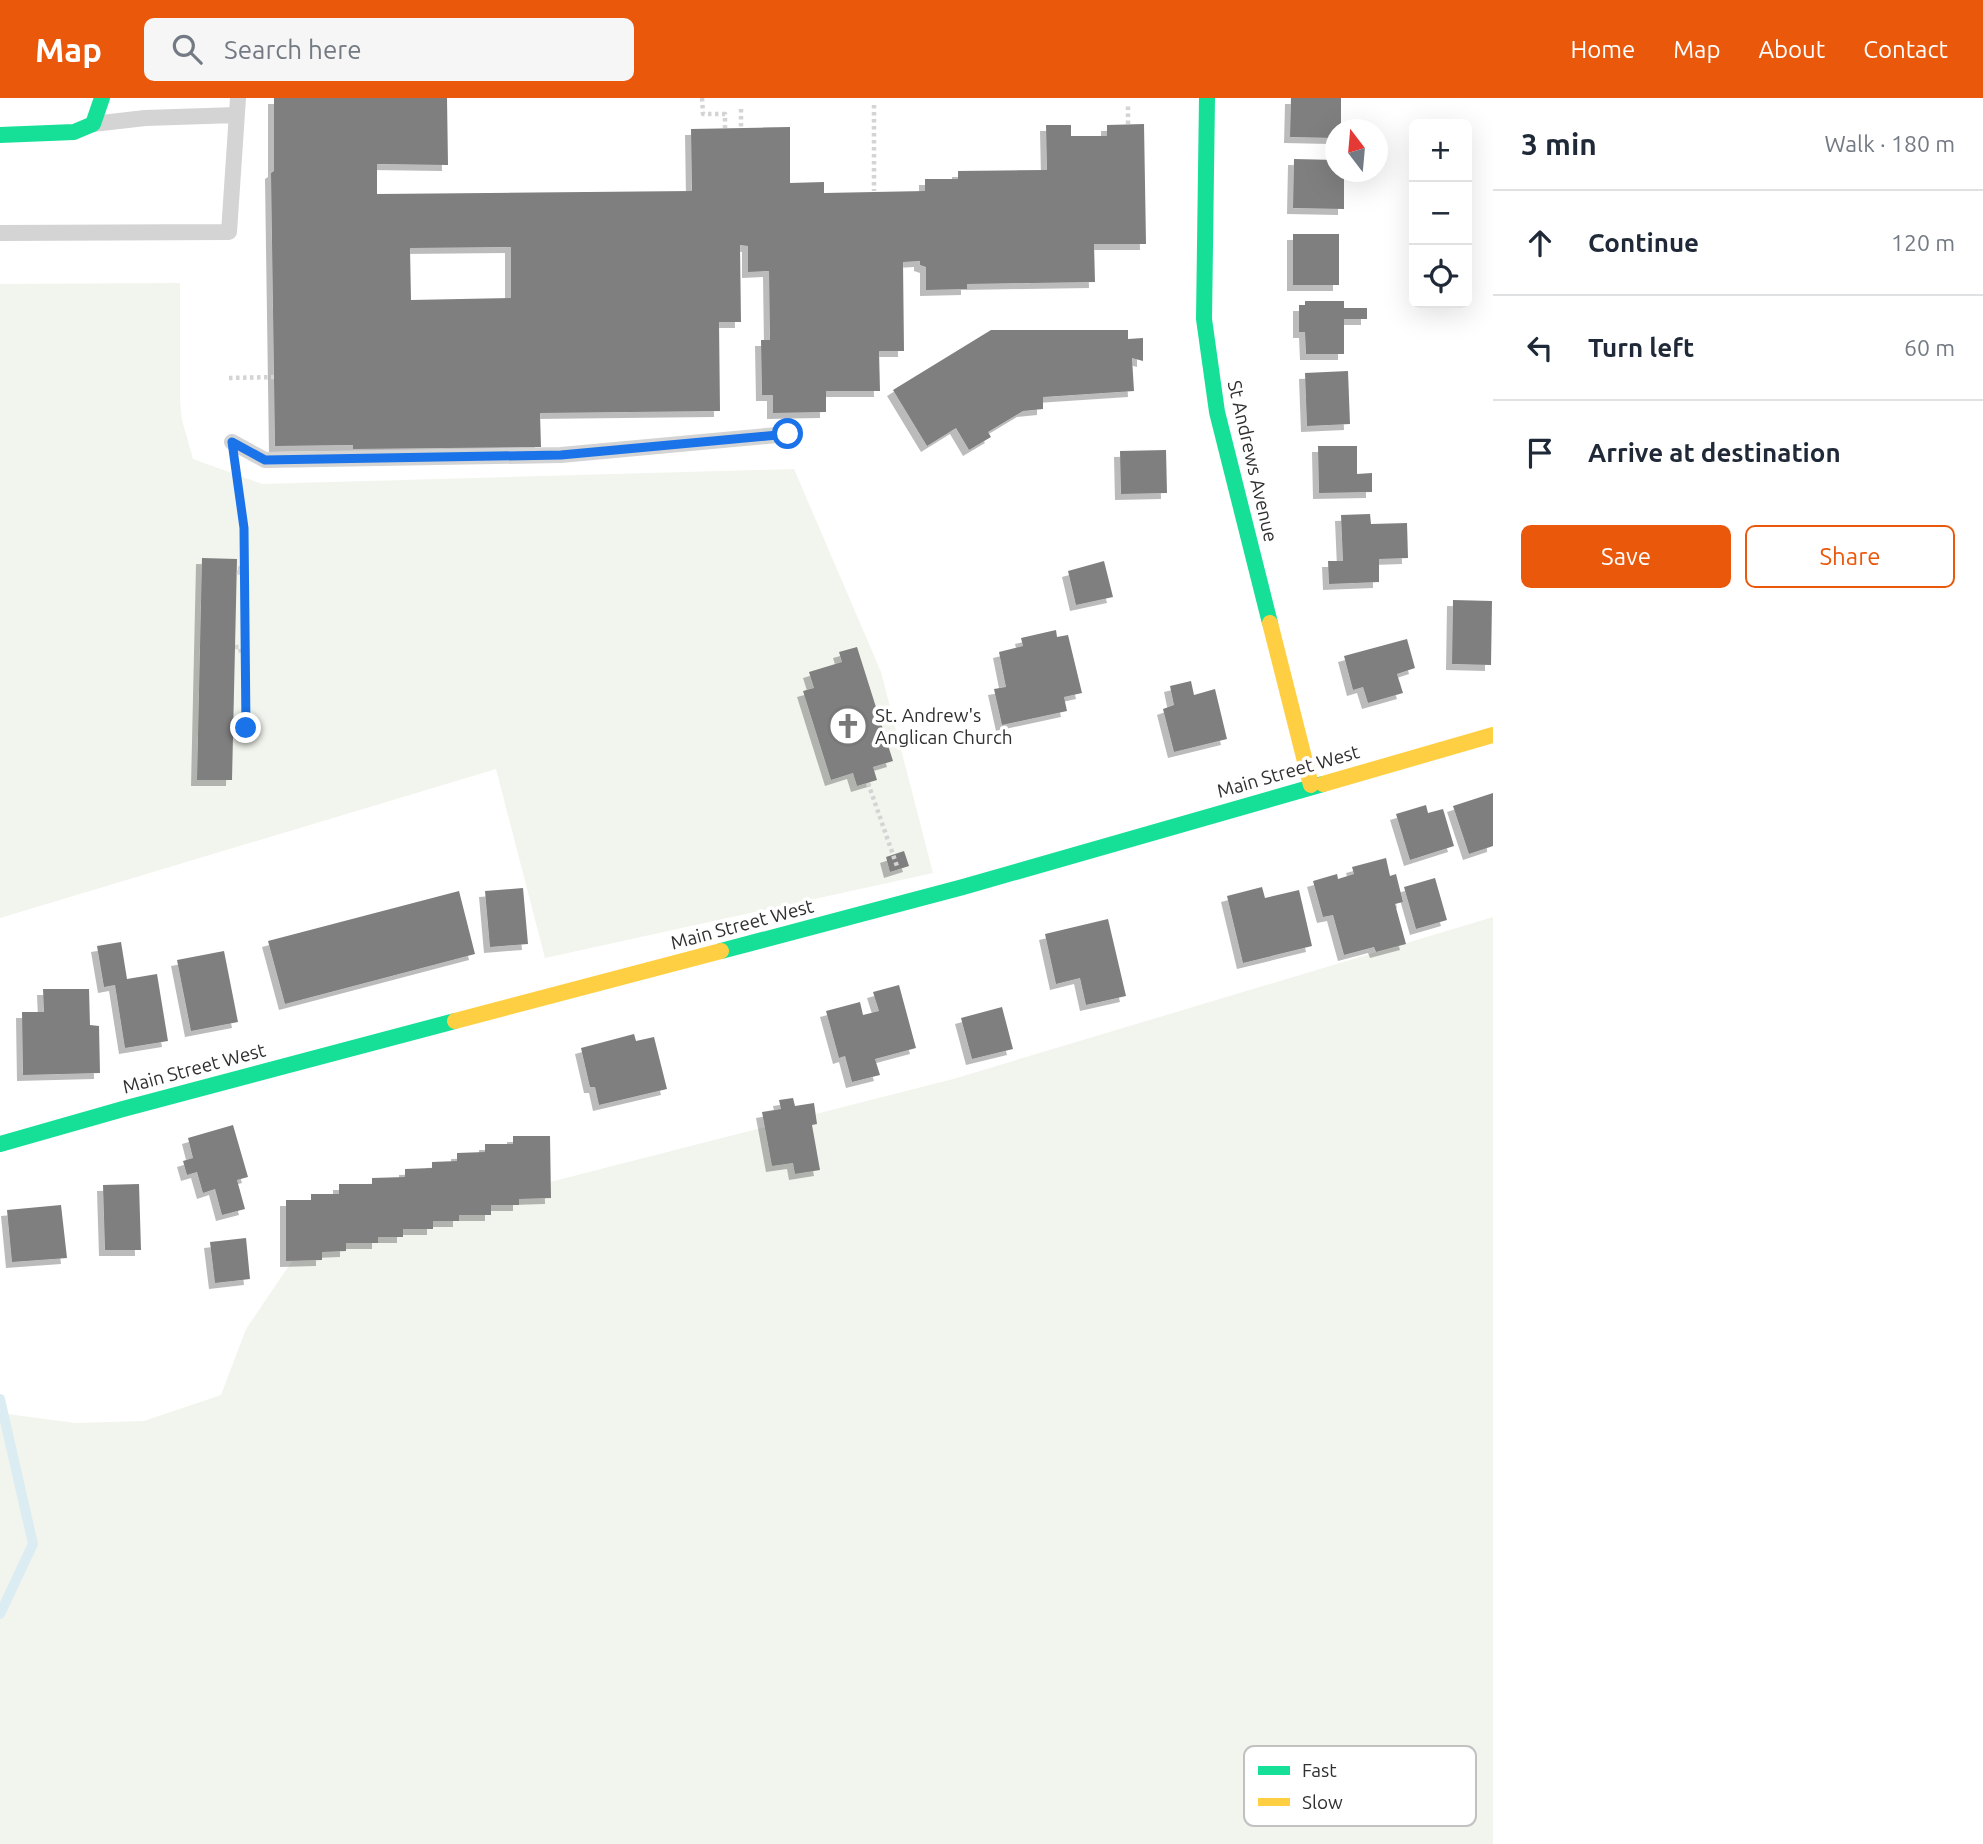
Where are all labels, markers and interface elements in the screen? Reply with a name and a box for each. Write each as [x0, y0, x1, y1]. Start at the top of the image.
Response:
search box [144, 18, 634, 81]
icon: search [168, 30, 206, 68]
text: Map [35, 31, 102, 68]
text: Search here [224, 35, 362, 64]
text: Home [1570, 36, 1635, 63]
text: Map [1673, 36, 1720, 63]
text: About [1758, 36, 1825, 63]
text: Contact [1863, 36, 1948, 63]
north arrow [1325, 119, 1388, 182]
map controls [1409, 119, 1472, 308]
button: + [1409, 119, 1472, 182]
text: 3 min [1521, 127, 1597, 161]
text: Walk · 180 m [1824, 131, 1955, 156]
button: − [1409, 182, 1472, 245]
icon: ahead [1521, 224, 1559, 262]
text: Continue [1588, 228, 1699, 257]
text: 120 m [1891, 230, 1955, 255]
button: locate [1409, 245, 1472, 308]
icon: left [1521, 329, 1559, 367]
text: Turn left [1588, 333, 1694, 362]
text: 60 m [1904, 335, 1955, 360]
street label: St Andrews Avenue [1224, 378, 1282, 544]
route start [772, 418, 803, 449]
icon: arrive [1521, 434, 1559, 472]
text: Arrive at destination [1588, 438, 1841, 467]
button: Save [1521, 525, 1731, 588]
button: Share [1745, 525, 1955, 588]
place label: St. Andrew's Anglican Church [875, 704, 1013, 748]
church icon: St. Andrew's Anglican Church [827, 705, 869, 747]
route end [230, 712, 261, 743]
street label: Main Street West [1214, 740, 1362, 802]
street label: Main Street West [668, 894, 816, 954]
street label: Main Street West [120, 1038, 268, 1098]
legend [1244, 1746, 1476, 1826]
text: Fast [1302, 1759, 1337, 1781]
text: Slow [1302, 1791, 1343, 1813]

